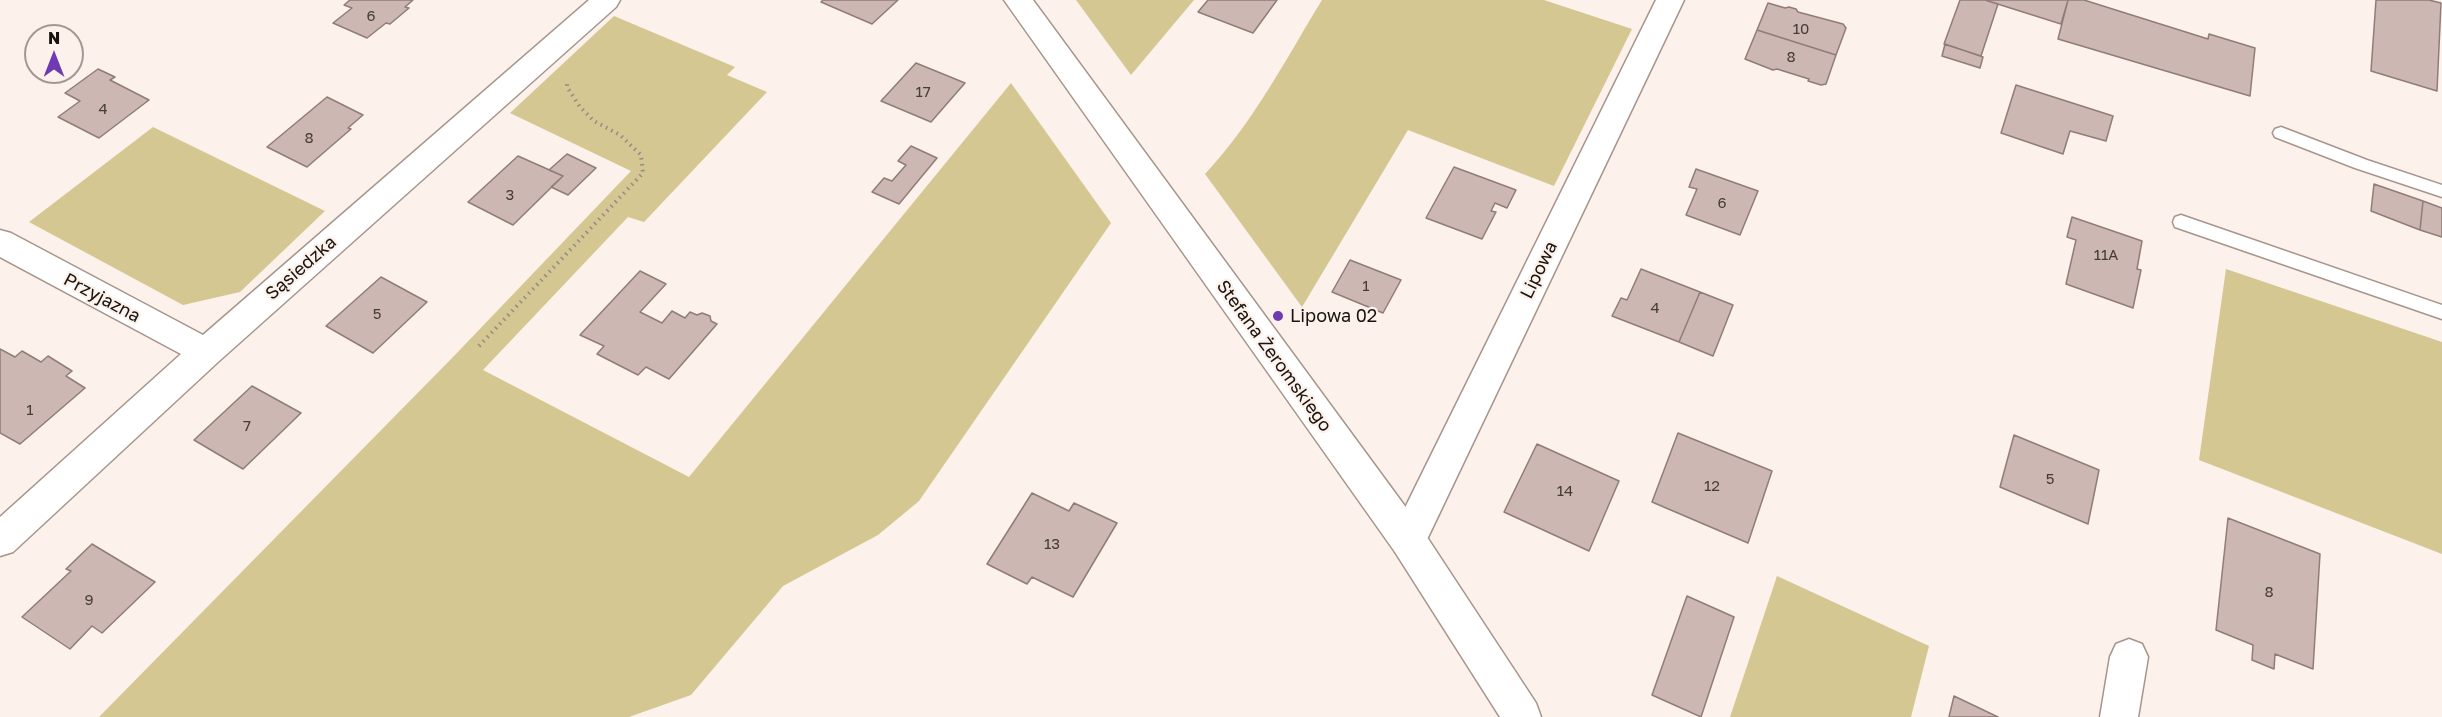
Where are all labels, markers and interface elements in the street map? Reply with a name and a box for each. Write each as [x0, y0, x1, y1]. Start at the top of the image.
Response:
house number: 6 [366, 7, 376, 25]
house number: 10 [1793, 20, 1809, 38]
north arrow [24, 24, 84, 84]
text: N [48, 28, 60, 48]
house number: 8 [1786, 48, 1796, 66]
house number: 17 [915, 83, 931, 101]
house number: 4 [98, 100, 108, 118]
house number: 8 [304, 129, 314, 147]
house number: 3 [506, 186, 514, 204]
house number: 6 [1717, 194, 1727, 212]
street label: Sąsiedzka [261, 231, 341, 305]
street label: Lipowa [1516, 238, 1562, 302]
house number: 11A [2094, 246, 2118, 264]
street label: Przyjazna [60, 269, 144, 327]
street label: Stefana Żeromskiego [1212, 276, 1336, 436]
house number: 1 [1362, 277, 1370, 295]
house number: 4 [1650, 299, 1660, 317]
house number: 5 [373, 305, 381, 323]
place label: Lipowa 02 [1290, 305, 1377, 327]
marker: Lipowa 02 [1271, 309, 1285, 323]
house number: 1 [26, 401, 34, 419]
house number: 7 [243, 417, 251, 435]
house number: 5 [2046, 470, 2054, 488]
house number: 12 [1704, 477, 1720, 495]
house number: 14 [1557, 482, 1573, 500]
house number: 13 [1044, 535, 1060, 553]
house number: 8 [2264, 583, 2274, 601]
house number: 9 [84, 591, 94, 609]

